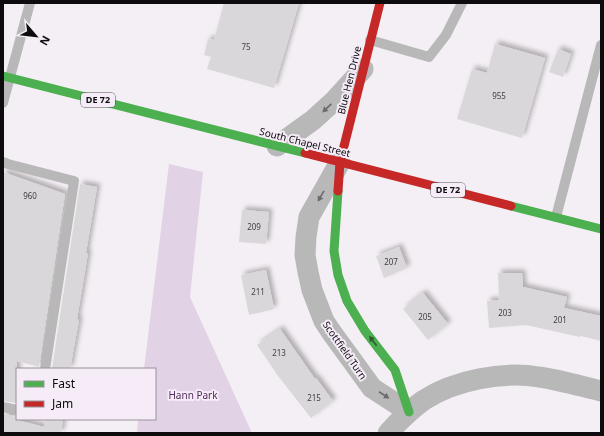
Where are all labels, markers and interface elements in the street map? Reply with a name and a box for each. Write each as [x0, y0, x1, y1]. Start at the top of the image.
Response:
north arrow [16, 16, 56, 56]
text: N [37, 33, 54, 48]
house number: 75 [241, 41, 251, 52]
street label: Blue Hen Drive [334, 44, 364, 116]
house number: 955 [492, 90, 506, 101]
road number: DE 72 [81, 93, 115, 107]
one-way arrow [322, 103, 332, 113]
street label: South Chapel Street [258, 124, 352, 160]
road number: DE 72 [431, 183, 465, 197]
house number: 960 [23, 190, 37, 201]
one-way arrow [317, 190, 324, 202]
house number: 209 [247, 221, 261, 232]
house number: 207 [384, 256, 398, 267]
house number: 211 [251, 286, 265, 297]
house number: 203 [498, 307, 512, 318]
house number: 205 [418, 311, 432, 322]
house number: 201 [553, 314, 567, 325]
street label: Scottfield Turn [320, 318, 370, 382]
one-way arrow [368, 335, 377, 346]
house number: 213 [272, 347, 286, 358]
legend [16, 368, 156, 420]
text: Fast [52, 375, 76, 392]
park label: Hann Park [168, 388, 218, 402]
house number: 215 [307, 392, 321, 403]
one-way arrow [378, 392, 390, 399]
text: Jam [51, 395, 73, 412]

